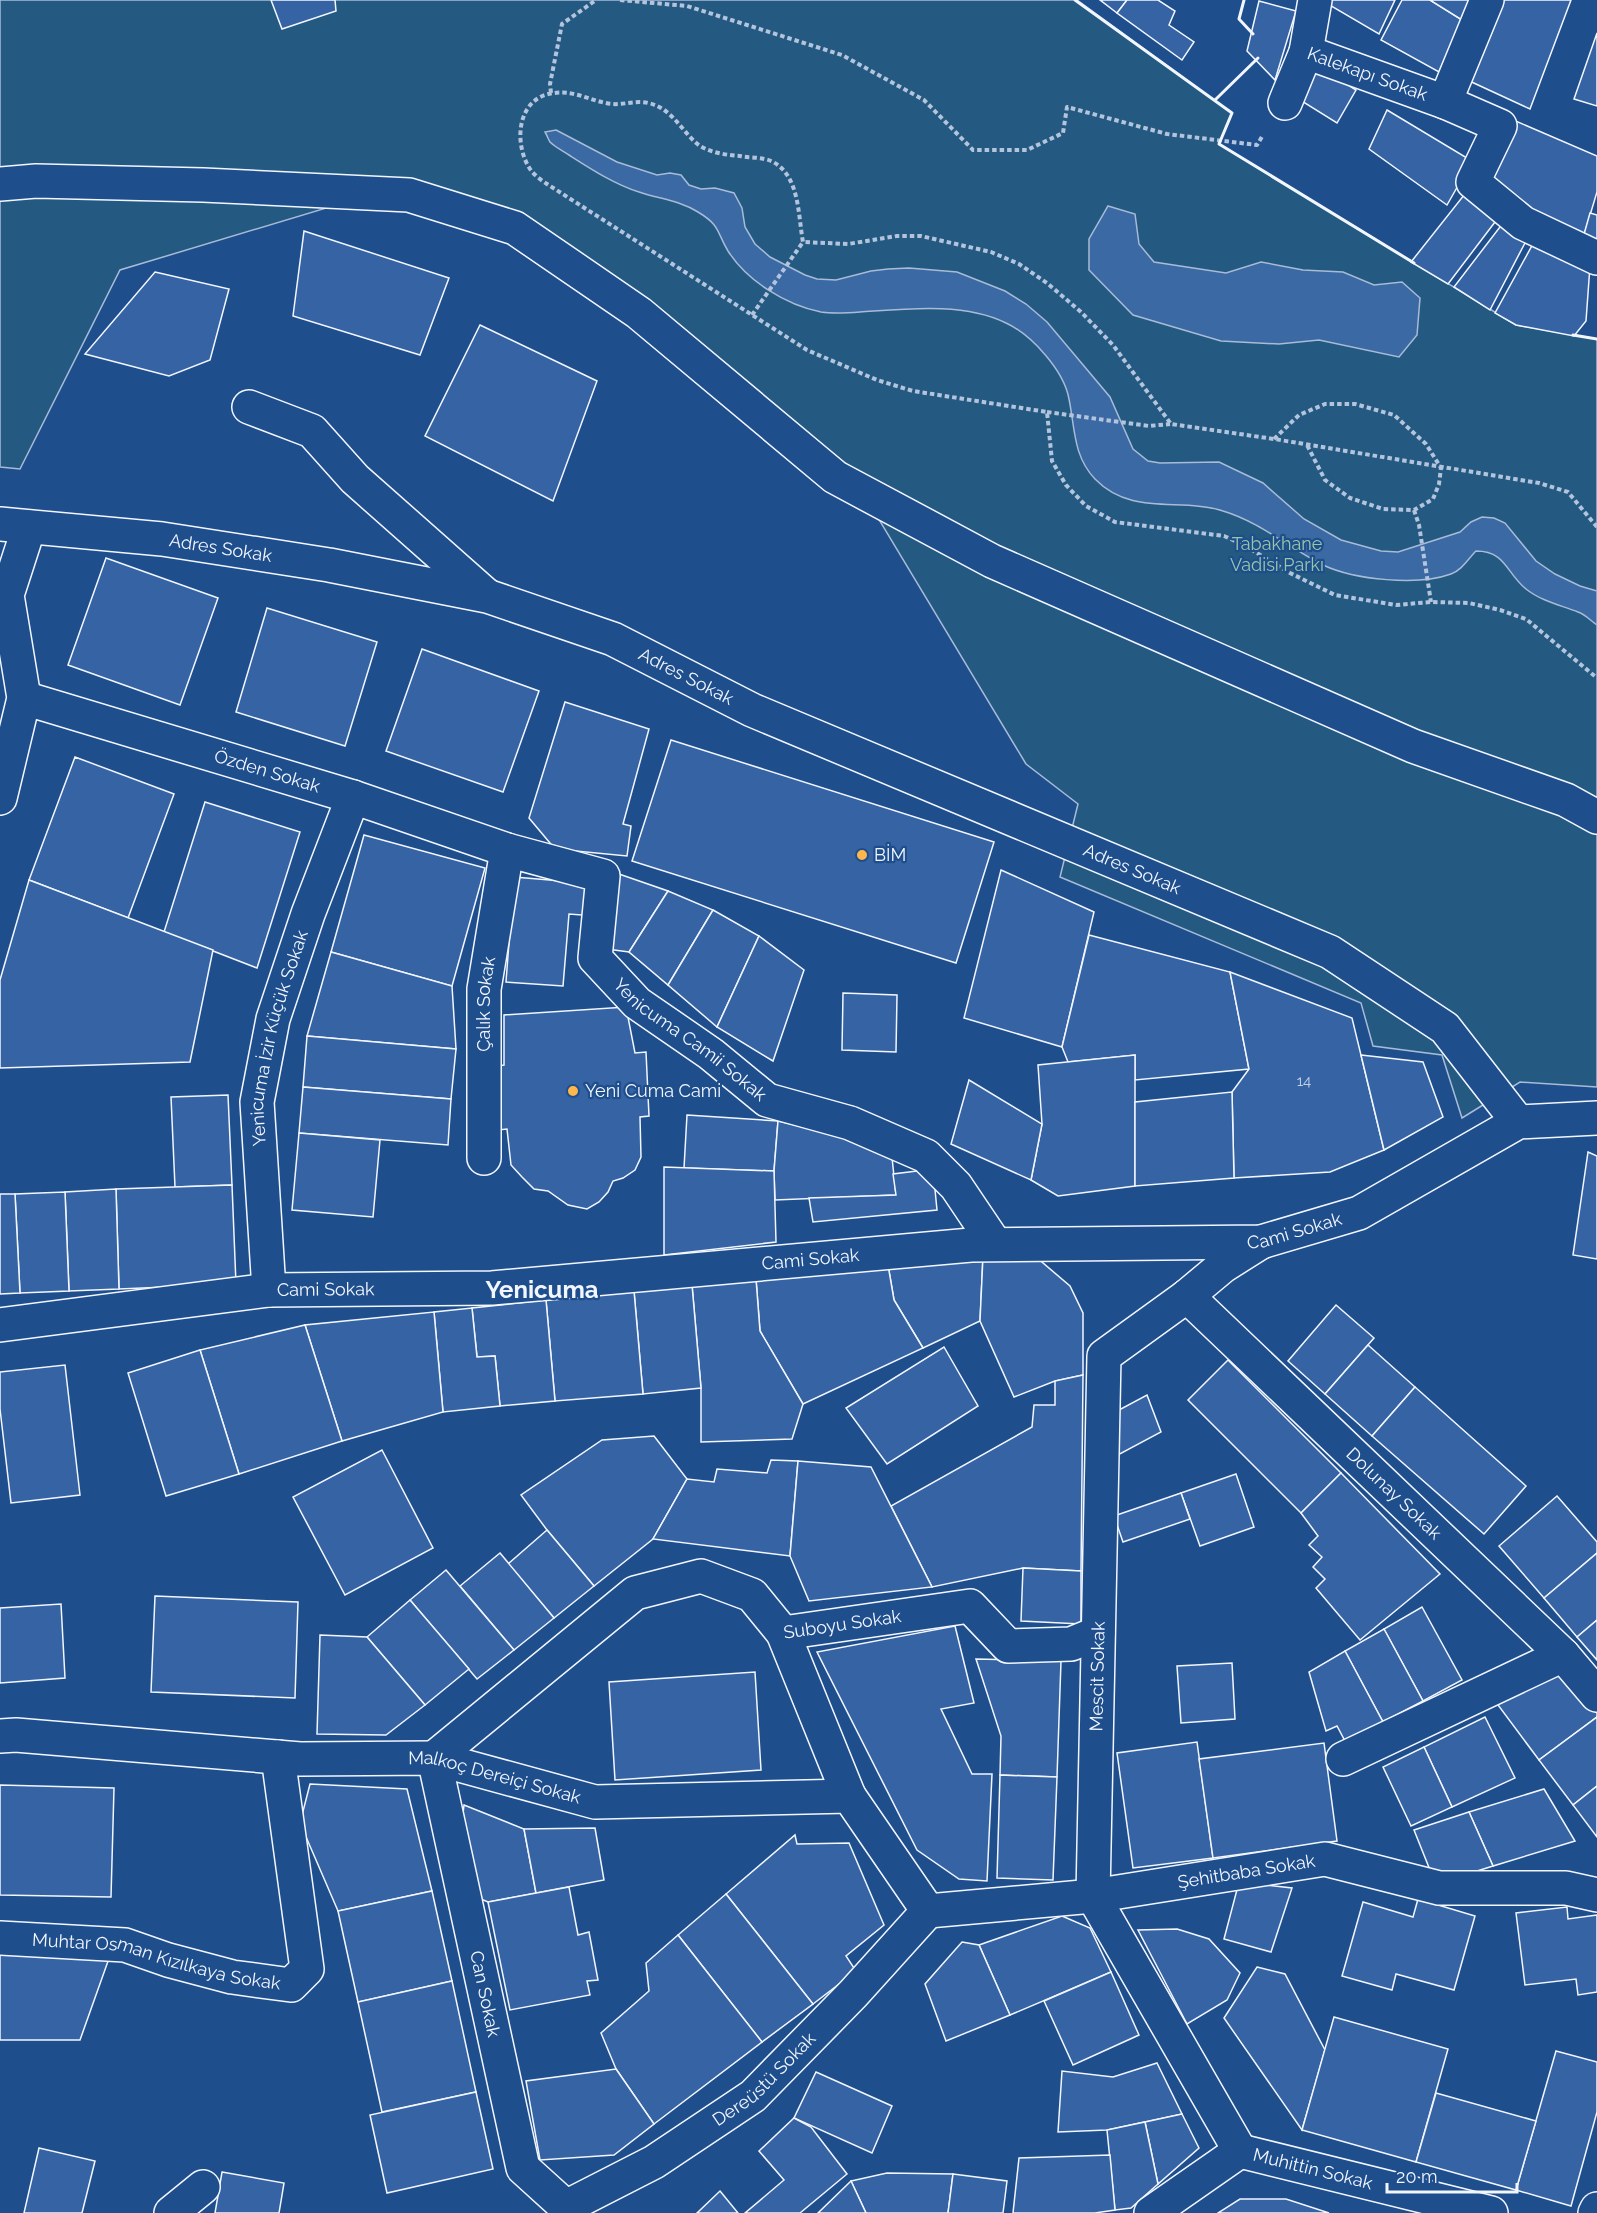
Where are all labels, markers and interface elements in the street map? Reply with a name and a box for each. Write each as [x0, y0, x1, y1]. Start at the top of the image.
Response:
street label: Kalekapı Sokak [1305, 42, 1431, 105]
street label: Adres Sokak [168, 529, 274, 566]
park label: Tabakhane Vadisi Parkı [1230, 533, 1324, 575]
street label: Adres Sokak [636, 643, 738, 709]
street label: Özden Sokak [212, 745, 323, 797]
street label: Adres Sokak [1080, 839, 1185, 899]
place label: BİM [874, 844, 906, 865]
marker: BİM [855, 848, 869, 862]
street label: Yenicuma İzir Küçük Sokak [246, 927, 312, 1147]
street label: Çalık Sokak [473, 954, 499, 1052]
street label: Yenicuma Camii Sokak [609, 974, 771, 1105]
house number: 14 [1297, 1072, 1311, 1090]
place label: Yeni Cuma Cami [585, 1080, 721, 1101]
marker: Yeni Cuma Cami [566, 1084, 580, 1098]
street label: Cami Sokak [1247, 1208, 1345, 1252]
street label: Cami Sokak [761, 1244, 860, 1274]
district label: Yenicuma [485, 1275, 599, 1304]
street label: Cami Sokak [277, 1278, 375, 1300]
street label: Dolunay Sokak [1342, 1443, 1446, 1544]
street label: Suboyu Sokak [782, 1605, 903, 1643]
street label: Mescit Sokak [1085, 1621, 1109, 1732]
street label: Malkoç Dereiçi Sokak [408, 1747, 584, 1808]
street label: Şehitbaba Sokak [1176, 1850, 1317, 1892]
street label: Muhtar Osman Kızılkaya Sokak [32, 1929, 282, 1994]
street label: Can Sokak [466, 1949, 505, 2039]
street label: Dereüstü Sokak [708, 2027, 820, 2130]
street label: Muhittin Sokak [1251, 2144, 1375, 2193]
scale bar [1387, 2156, 1518, 2194]
text: 20 m [1396, 2166, 1438, 2187]

